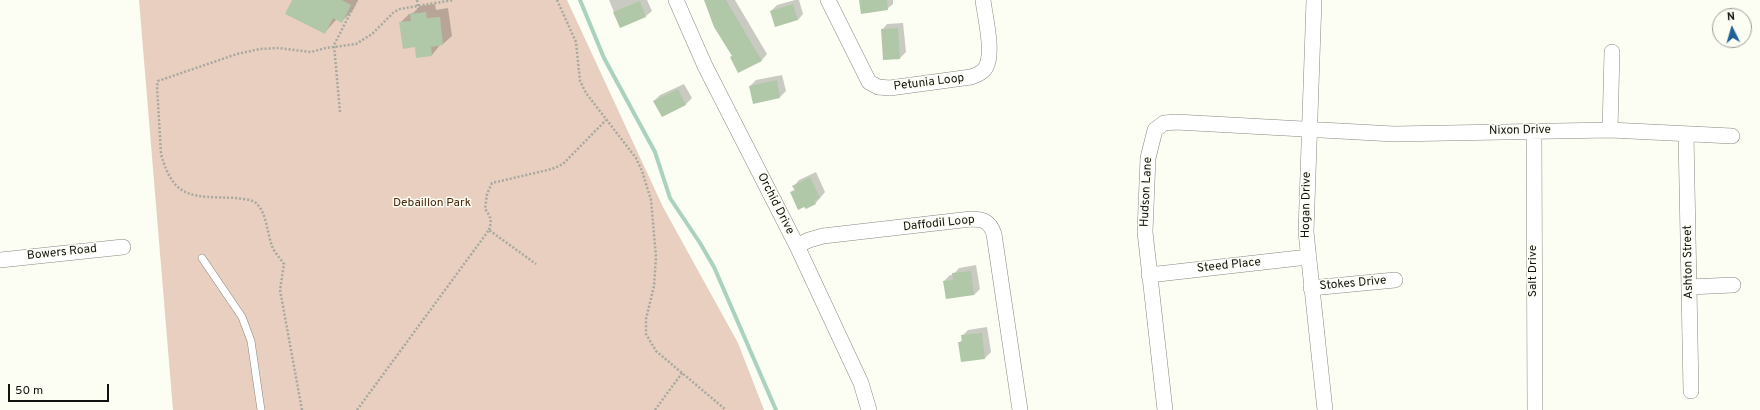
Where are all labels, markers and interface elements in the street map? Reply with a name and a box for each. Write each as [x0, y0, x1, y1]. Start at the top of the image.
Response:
north arrow [1712, 8, 1752, 48]
text: N [1726, 10, 1736, 24]
street label: Petunia Loop [893, 72, 965, 94]
street label: Nixon Drive [1489, 123, 1551, 139]
street label: Hudson Lane [1138, 157, 1156, 227]
street label: Orchid Drive [753, 171, 797, 237]
street label: Hogan Drive [1299, 172, 1315, 238]
park label: Debaillon Park [393, 197, 471, 211]
street label: Daffodil Loop [902, 213, 976, 235]
street label: Ashton Street [1681, 225, 1697, 299]
street label: Bowers Road [26, 242, 98, 264]
street label: Salt Drive [1527, 245, 1541, 297]
street label: Steed Place [1196, 255, 1262, 277]
street label: Stokes Drive [1319, 274, 1387, 294]
scale bar [10, 376, 111, 402]
text: 50 m [15, 383, 43, 399]

